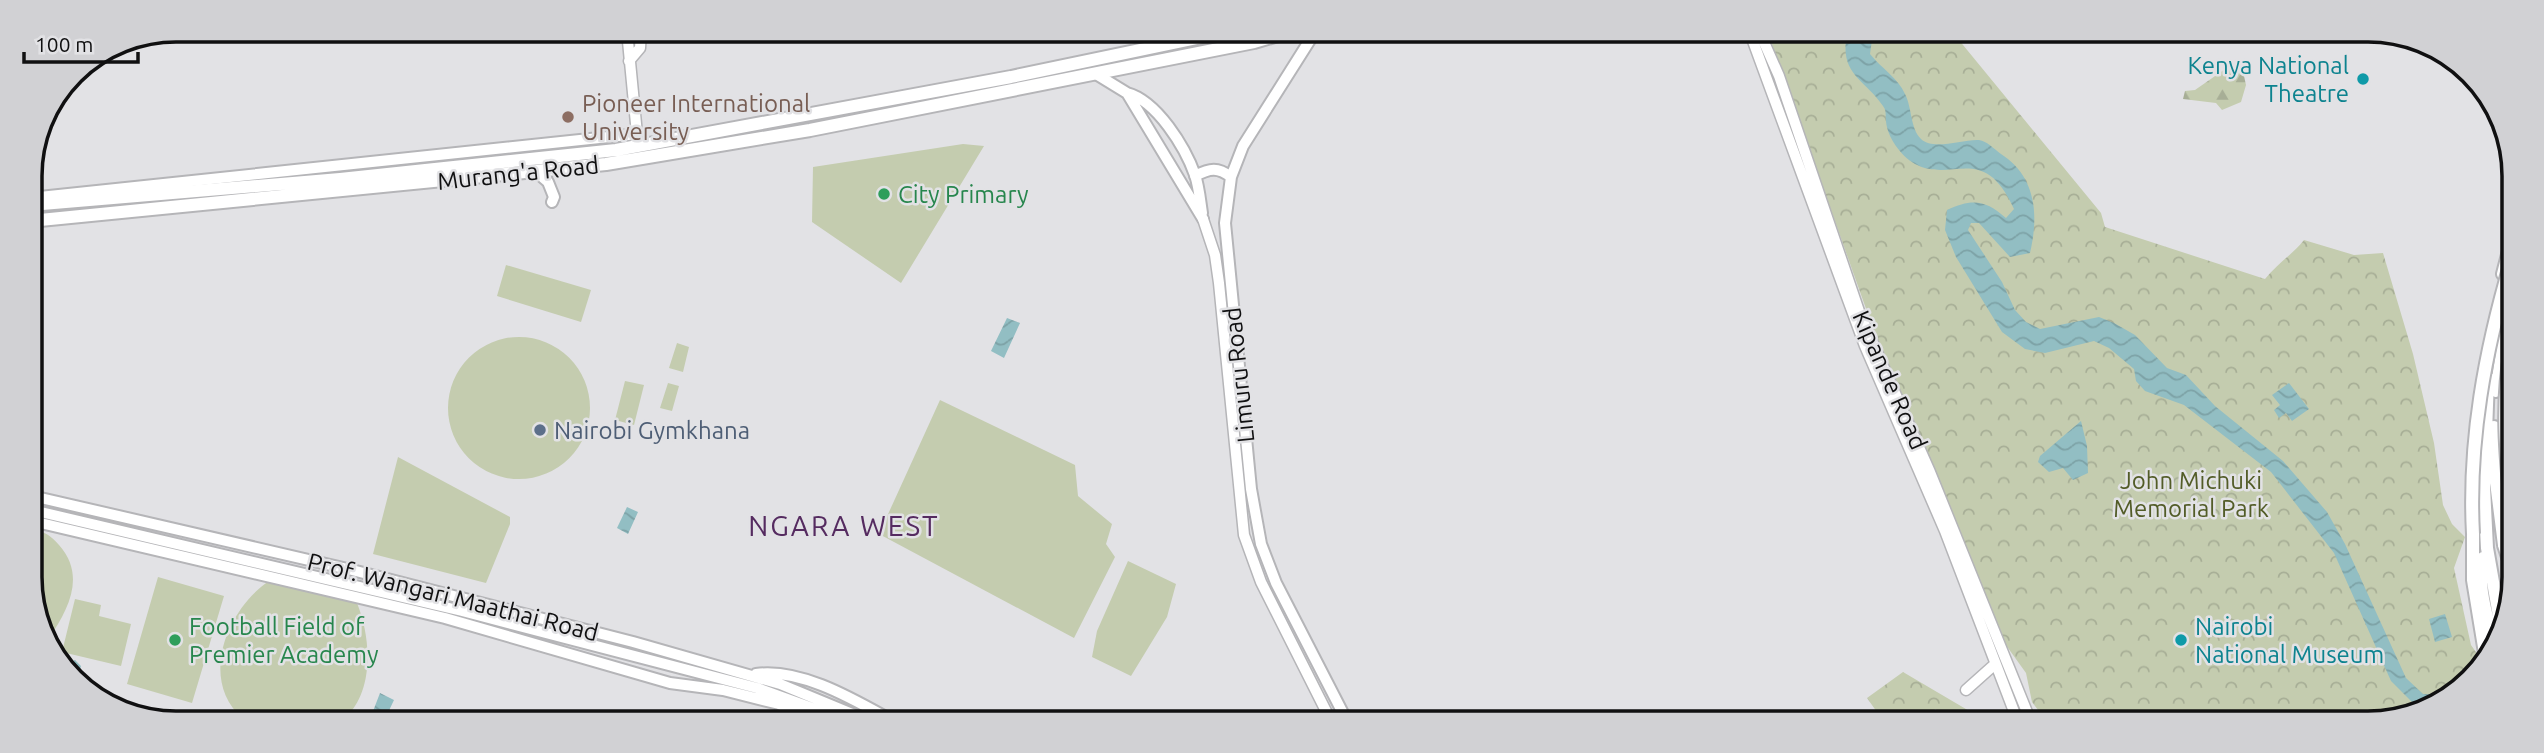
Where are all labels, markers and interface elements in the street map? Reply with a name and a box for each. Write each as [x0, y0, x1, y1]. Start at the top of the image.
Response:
scale bar [24, 21, 138, 65]
text: 100 m [35, 32, 93, 56]
place label: Kenya National Theatre [2187, 52, 2349, 107]
marker: Kenya National Theatre [2355, 71, 2371, 87]
place label: Pioneer International University [582, 90, 810, 145]
marker: Pioneer International University [560, 109, 576, 125]
street label: Murang'a Road [436, 151, 600, 195]
place label: City Primary [898, 181, 1029, 208]
marker: City Primary [876, 186, 892, 202]
street label: Limuru Road [1218, 306, 1260, 444]
street label: Kipande Road [1847, 306, 1933, 454]
place label: Nairobi Gymkhana [554, 417, 750, 444]
marker: Nairobi Gymkhana [532, 422, 548, 438]
park label: John Michuki Memorial Park [2113, 467, 2269, 522]
district label: NGARA WEST [748, 510, 940, 541]
street label: Prof. Wangari Maathai Road [305, 548, 601, 646]
place label: Football Field of Premier Academy [189, 613, 379, 668]
place label: Nairobi National Museum [2195, 613, 2384, 668]
marker: Football Field of Premier Academy [167, 632, 183, 648]
marker: Nairobi National Museum [2173, 632, 2189, 648]

